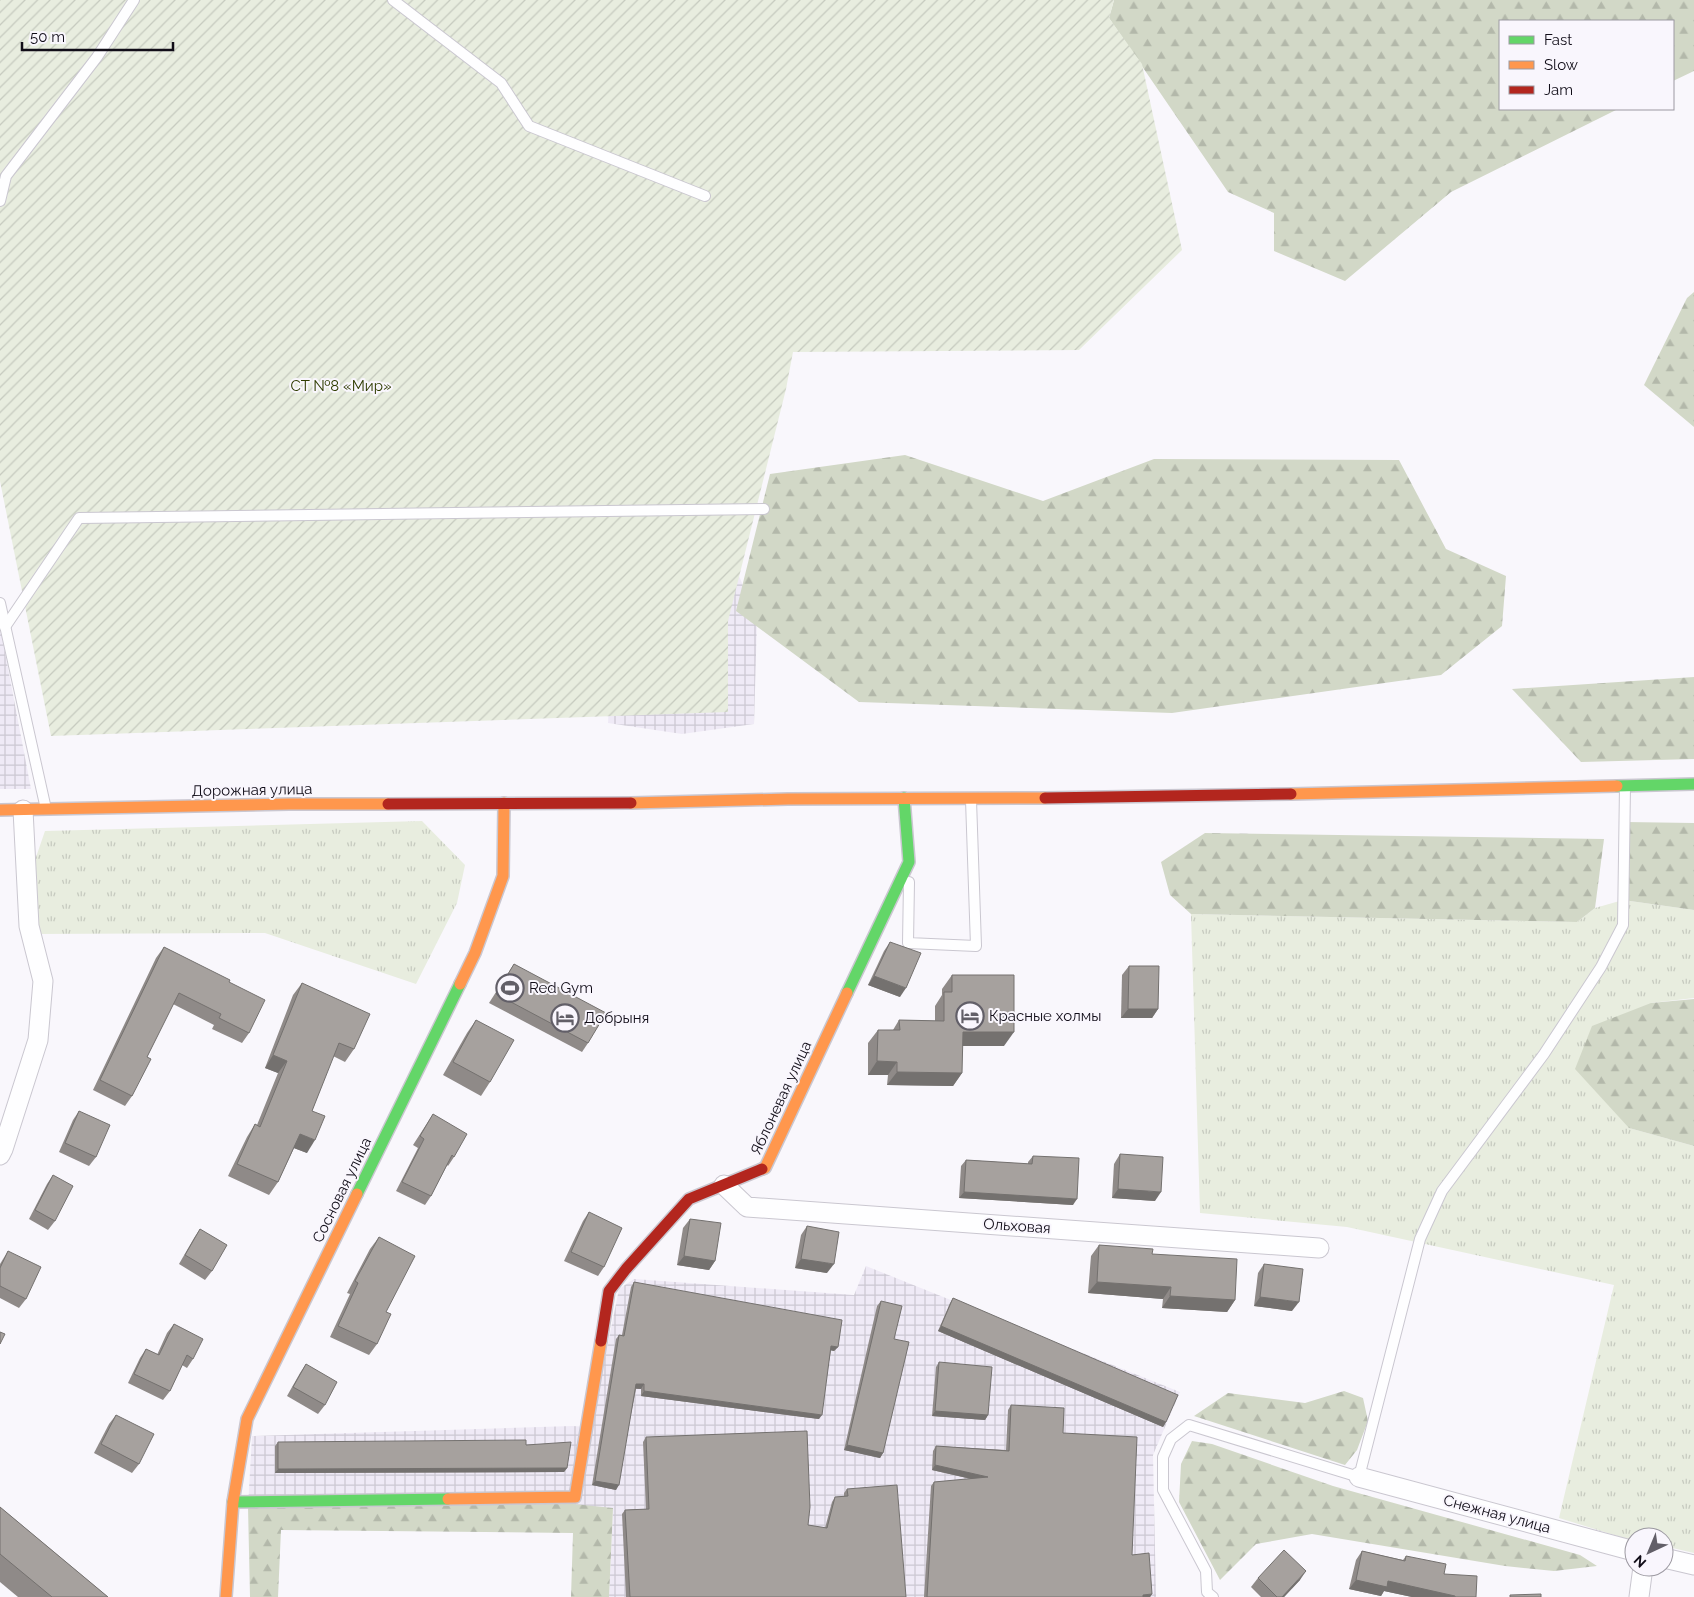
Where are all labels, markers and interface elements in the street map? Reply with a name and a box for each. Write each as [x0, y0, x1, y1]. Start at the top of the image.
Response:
scale bar [22, 20, 174, 52]
legend [1499, 20, 1674, 110]
text: 50 m [30, 28, 65, 46]
text: Fast [1544, 31, 1572, 49]
text: Slow [1544, 56, 1578, 74]
text: Jam [1544, 81, 1573, 99]
park label: СТ №8 «Мир» [290, 377, 392, 395]
street label: Дорожная улица [191, 780, 313, 800]
sports icon: Red Gym [495, 973, 525, 1003]
place label: Red Gym [529, 979, 593, 997]
hotel icon: Красные холмы [955, 1001, 985, 1031]
hotel icon: Добрыня [550, 1003, 580, 1033]
place label: Красные холмы [989, 1007, 1101, 1025]
place label: Добрыня [584, 1009, 649, 1027]
street label: Яблоневая улица [747, 1038, 815, 1158]
street label: Сосновая улица [309, 1134, 375, 1246]
street label: Ольховая [983, 1215, 1051, 1237]
street label: Снежная улица [1441, 1491, 1553, 1537]
north arrow [1624, 1527, 1674, 1577]
text: N [1631, 1552, 1649, 1571]

